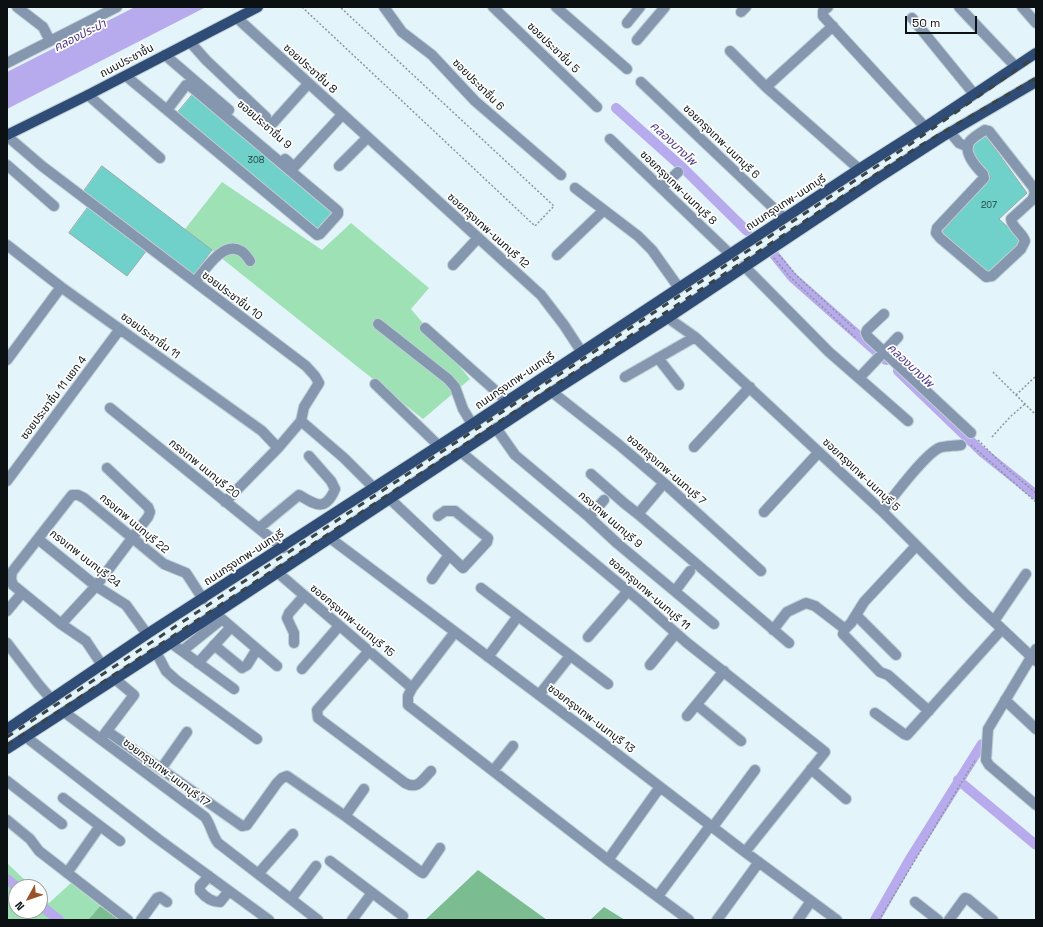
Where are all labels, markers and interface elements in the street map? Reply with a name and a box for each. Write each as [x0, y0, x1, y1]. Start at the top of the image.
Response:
scale bar [907, 8, 979, 34]
text: 50 m [912, 15, 940, 31]
water label: คลองประปา [51, 17, 109, 55]
street label: ซอยประชาชื่น 5 [524, 20, 582, 76]
street label: ถนนประชาชื่น [98, 41, 156, 81]
street label: ซอยประชาชื่น 8 [280, 41, 340, 97]
street label: ซอยประชาชื่น 6 [449, 56, 507, 114]
street label: ซอยประชาชื่น 9 [234, 98, 294, 152]
street label: ซอยกรุงเทพ-นนทบุรี 6 [680, 102, 762, 182]
water label: คลองบางโพ [647, 119, 699, 169]
street label: ซอยกรุงเทพ-นนทบุรี 8 [637, 148, 719, 228]
house number: 308 [248, 156, 264, 166]
street label: ถนนกรุงเทพ-นนทบุรี [744, 172, 828, 234]
street label: ซอยกรุงเทพ-นนทบุรี 12 [444, 191, 532, 271]
house number: 207 [981, 201, 997, 211]
street label: ซอยประชาชื่น 10 [199, 269, 265, 323]
street label: ซอยประชาชื่น 11 [118, 310, 182, 362]
water label: คลองบางโพ [884, 341, 936, 391]
street label: ถนนกรุงเทพ-นนทบุรี [473, 350, 557, 412]
street label: ซอยประชาชื่น 11 แยก 4 [18, 353, 90, 443]
street label: ซอยกรุงเทพ-นนทบุรี 7 [624, 432, 708, 508]
street label: กรงเทพ นนทบุรี 20 [166, 436, 242, 502]
street label: ซอยกรุงเทพ-นนทบุรี 5 [820, 436, 902, 514]
street label: กรงเทพ นนทบุรี 9 [575, 489, 645, 551]
street label: กรงเทพ นนทบุรี 22 [97, 491, 171, 557]
street label: กรงเทพ นนทบุรี 24 [47, 527, 123, 591]
street label: ถนนกรุงเทพ-นนทบุรี [202, 527, 286, 589]
street label: ซอยกรุงเทพ-นนทบุรี 11 [606, 555, 692, 633]
street label: ซอยกรุงเทพ-นนทบุรี 15 [307, 582, 397, 660]
street label: ซอยกรุงเทพ-นนทบุรี 13 [545, 682, 637, 756]
street label: ซอยกรุงเทพ-นนทบุรี 17 [120, 736, 212, 810]
north arrow [8, 879, 48, 919]
text: N [12, 899, 27, 913]

